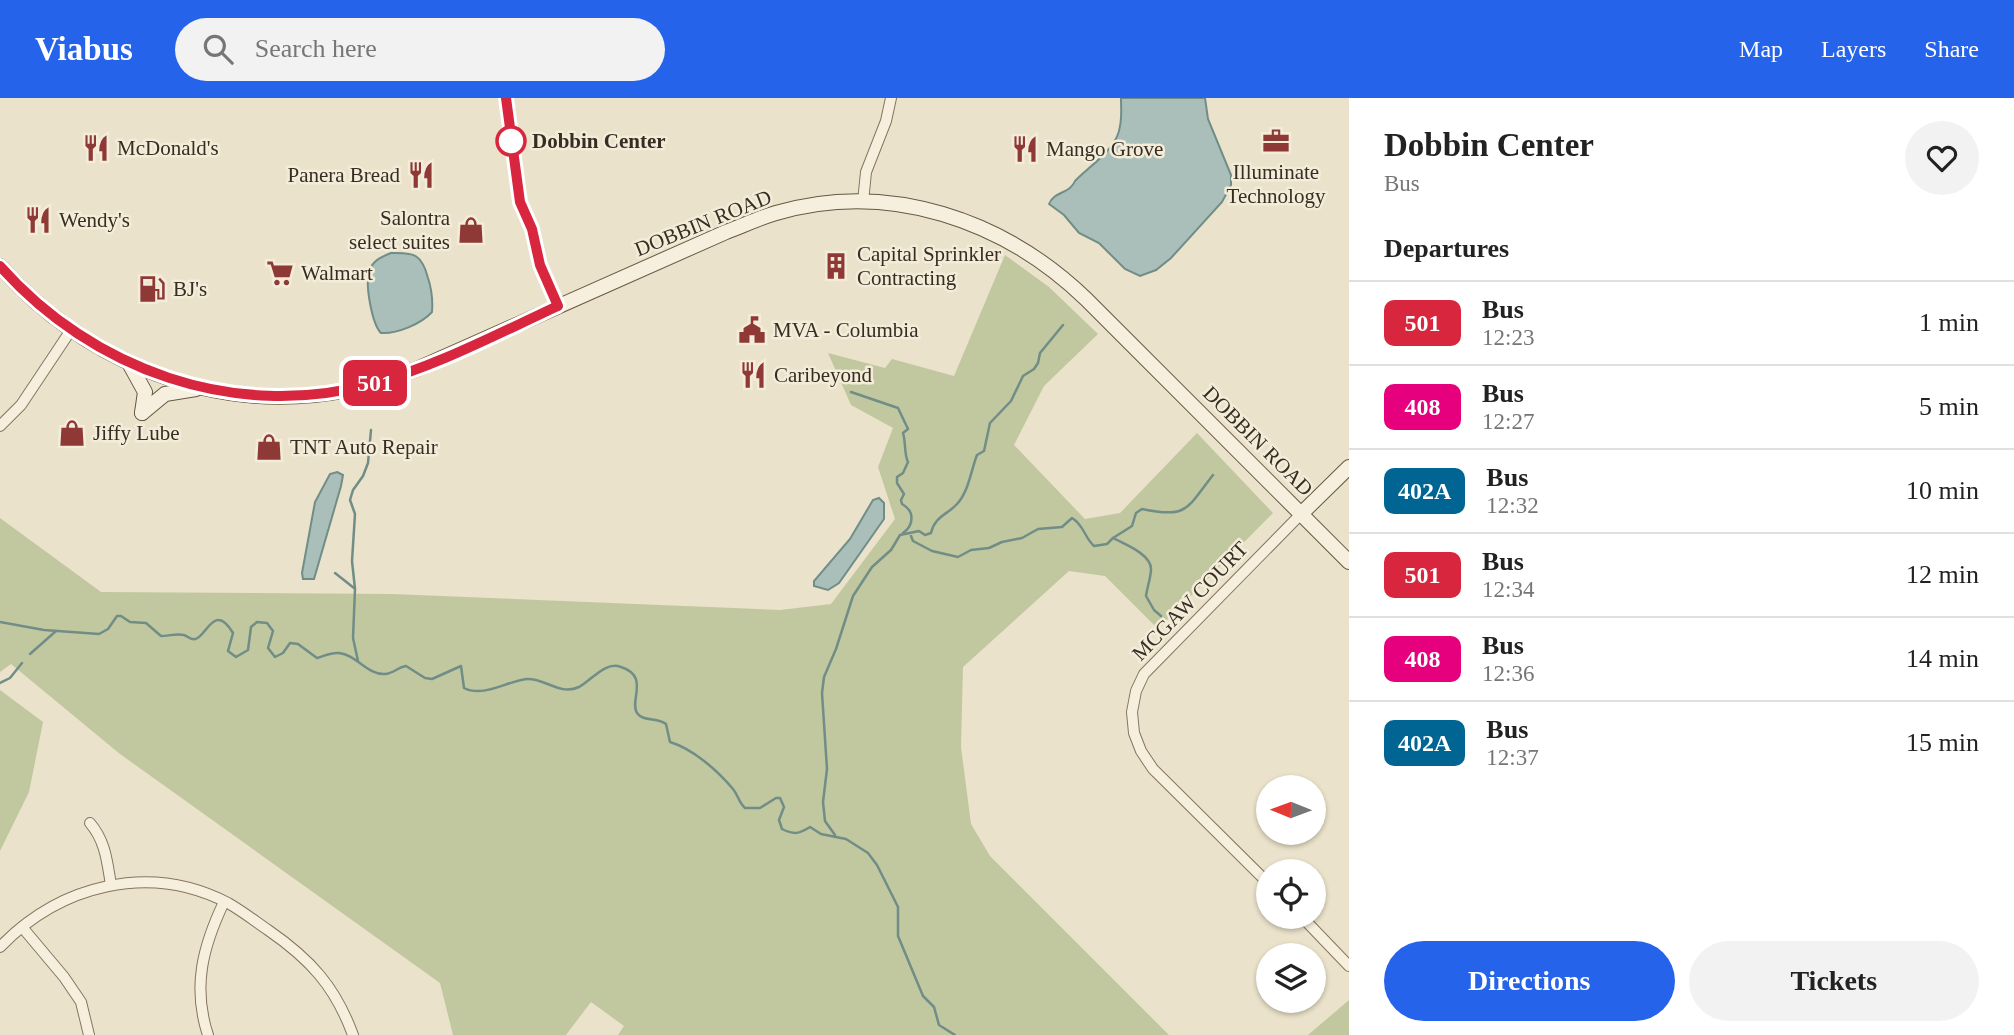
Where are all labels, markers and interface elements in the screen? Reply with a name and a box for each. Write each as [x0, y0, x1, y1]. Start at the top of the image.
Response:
search box [175, 18, 665, 81]
icon: search [199, 30, 237, 68]
text: Viabus [35, 31, 133, 67]
text: Search here [255, 34, 377, 63]
text: Map [1739, 36, 1783, 62]
text: Layers [1821, 36, 1886, 62]
text: Share [1924, 36, 1979, 62]
button: heart [1905, 121, 1979, 195]
marker: Dobbin Center [496, 126, 526, 156]
office icon: Illuminate Technology [1261, 126, 1291, 156]
text: Dobbin Center [1384, 127, 1594, 163]
place label: Dobbin Center [532, 129, 666, 153]
restaurant icon: McDonald's [81, 133, 111, 163]
restaurant icon: Mango Grove [1010, 134, 1040, 164]
place label: McDonald's [117, 136, 219, 160]
place label: Mango Grove [1046, 137, 1163, 161]
restaurant icon: Panera Bread [406, 160, 436, 190]
place label: Illuminate Technology [1227, 160, 1326, 208]
place label: Panera Bread [287, 163, 400, 187]
text: Bus [1384, 171, 1420, 196]
street label: DOBBIN ROAD [631, 185, 775, 261]
restaurant icon: Wendy's [23, 205, 53, 235]
place label: Salontra select suites [349, 206, 451, 254]
place label: Wendy's [59, 208, 130, 232]
shop icon: Salontra select suites [456, 215, 486, 245]
text: Departures [1384, 234, 1509, 263]
place label: Capital Sprinkler Contracting [857, 242, 1001, 290]
building icon: Capital Sprinkler Contracting [821, 251, 851, 281]
supermarket icon: Walmart [265, 258, 295, 288]
place label: Walmart [301, 261, 373, 285]
fuel station icon: BJ's [137, 274, 167, 304]
place label: BJ's [173, 277, 207, 301]
text: Bus [1482, 295, 1524, 324]
text: 1 min [1919, 308, 1979, 337]
text: 501 [1405, 310, 1441, 336]
public building icon: MVA - Columbia [737, 315, 767, 345]
place label: MVA - Columbia [773, 318, 919, 342]
text: 12:23 [1482, 325, 1534, 350]
line badge: 501 [335, 360, 415, 406]
restaurant icon: Caribeyond [738, 360, 768, 390]
place label: Caribeyond [774, 363, 872, 387]
text: 501 [357, 370, 393, 396]
text: Bus [1482, 379, 1524, 408]
street label: DOBBIN ROAD [1198, 381, 1318, 501]
text: 5 min [1919, 392, 1979, 421]
text: 408 [1405, 394, 1441, 420]
text: 12:27 [1482, 409, 1534, 434]
shop icon: Jiffy Lube [57, 418, 87, 448]
place label: Jiffy Lube [93, 421, 180, 445]
shop icon: TNT Auto Repair [254, 432, 284, 462]
place label: TNT Auto Repair [290, 435, 438, 459]
text: Bus [1486, 463, 1528, 492]
text: 10 min [1906, 476, 1979, 505]
text: 402A [1398, 478, 1451, 504]
text: 12:32 [1486, 493, 1539, 518]
street label: MCGAW COURT [1127, 536, 1253, 665]
text: Bus [1482, 547, 1524, 576]
text: 12 min [1906, 560, 1979, 589]
text: 501 [1405, 562, 1441, 588]
text: 12:34 [1482, 577, 1534, 602]
text: Bus [1482, 631, 1524, 660]
text: 14 min [1906, 644, 1979, 673]
text: 408 [1405, 646, 1441, 672]
text: 12:36 [1482, 661, 1534, 686]
text: Bus [1486, 715, 1528, 744]
text: 15 min [1906, 728, 1979, 757]
text: 402A [1398, 730, 1451, 756]
text: 12:37 [1486, 745, 1539, 770]
north arrow [1256, 775, 1326, 845]
map controls [1256, 775, 1326, 1013]
button: locate [1256, 859, 1326, 929]
button: Directions [1384, 941, 1675, 1021]
button: Tickets [1689, 941, 1979, 1021]
button: layers [1256, 943, 1326, 1013]

